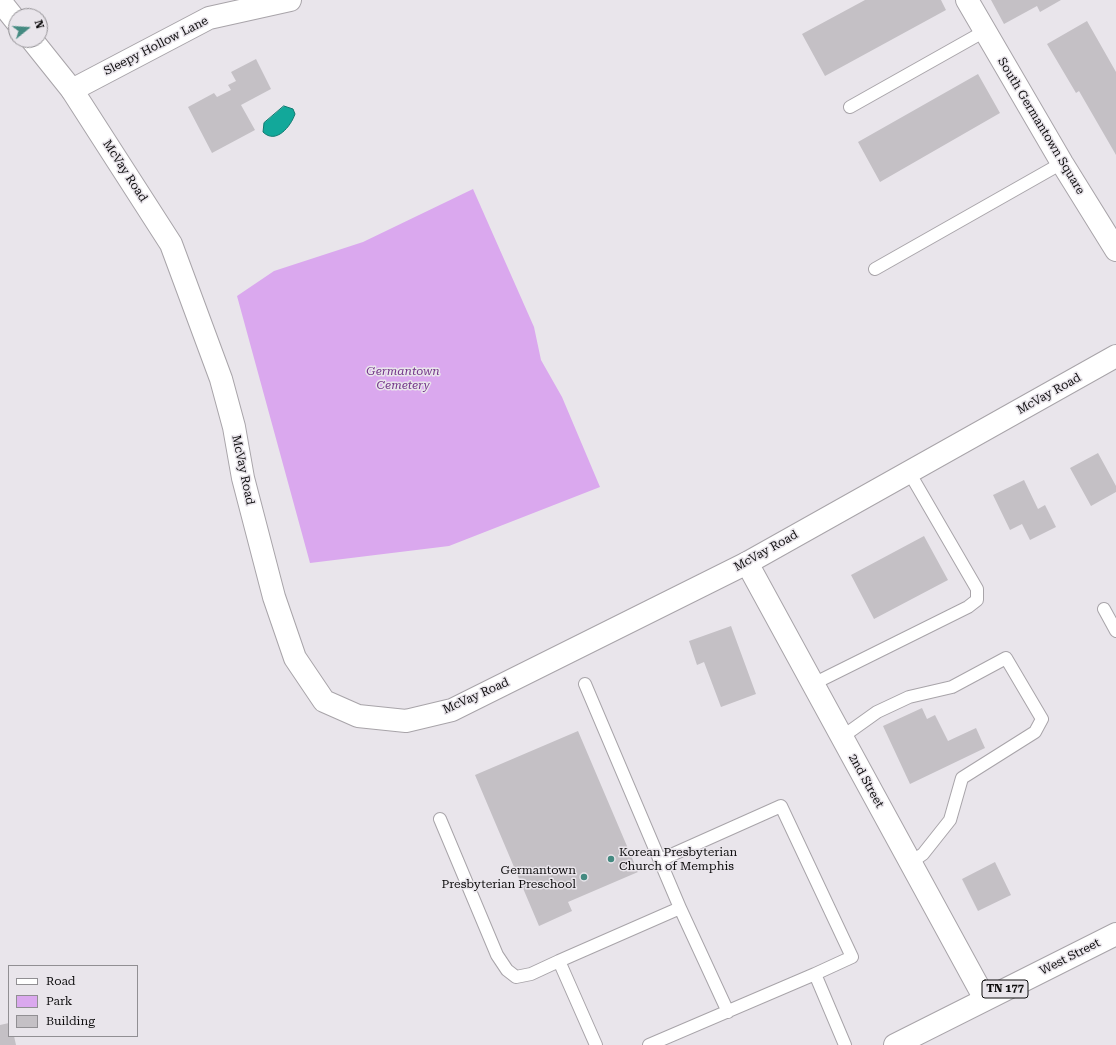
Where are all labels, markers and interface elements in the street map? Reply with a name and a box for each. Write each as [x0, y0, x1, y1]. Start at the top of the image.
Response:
north arrow [8, 8, 48, 48]
street label: Sleepy Hollow Lane [101, 13, 211, 79]
text: N [31, 18, 46, 30]
street label: South Germantown Square [994, 55, 1088, 197]
street label: McVay Road [100, 137, 150, 205]
park label: Germantown Cemetery [366, 364, 440, 392]
street label: McVay Road [1014, 370, 1084, 418]
street label: McVay Road [229, 434, 257, 506]
street label: McVay Road [731, 527, 801, 575]
street label: McVay Road [441, 675, 511, 717]
street label: 2nd Street [845, 751, 887, 811]
place label: Korean Presbyterian Church of Memphis [619, 845, 737, 873]
marker: Korean Presbyterian Church of Memphis [606, 854, 616, 864]
place label: Germantown Presbyterian Preschool [442, 863, 576, 891]
marker: Germantown Presbyterian Preschool [579, 872, 589, 882]
street label: West Street [1037, 936, 1103, 978]
legend [8, 965, 138, 1037]
text: Road [46, 974, 75, 988]
road number: TN 177 [982, 980, 1028, 998]
text: Park [46, 994, 72, 1008]
text: Building [46, 1014, 95, 1028]

